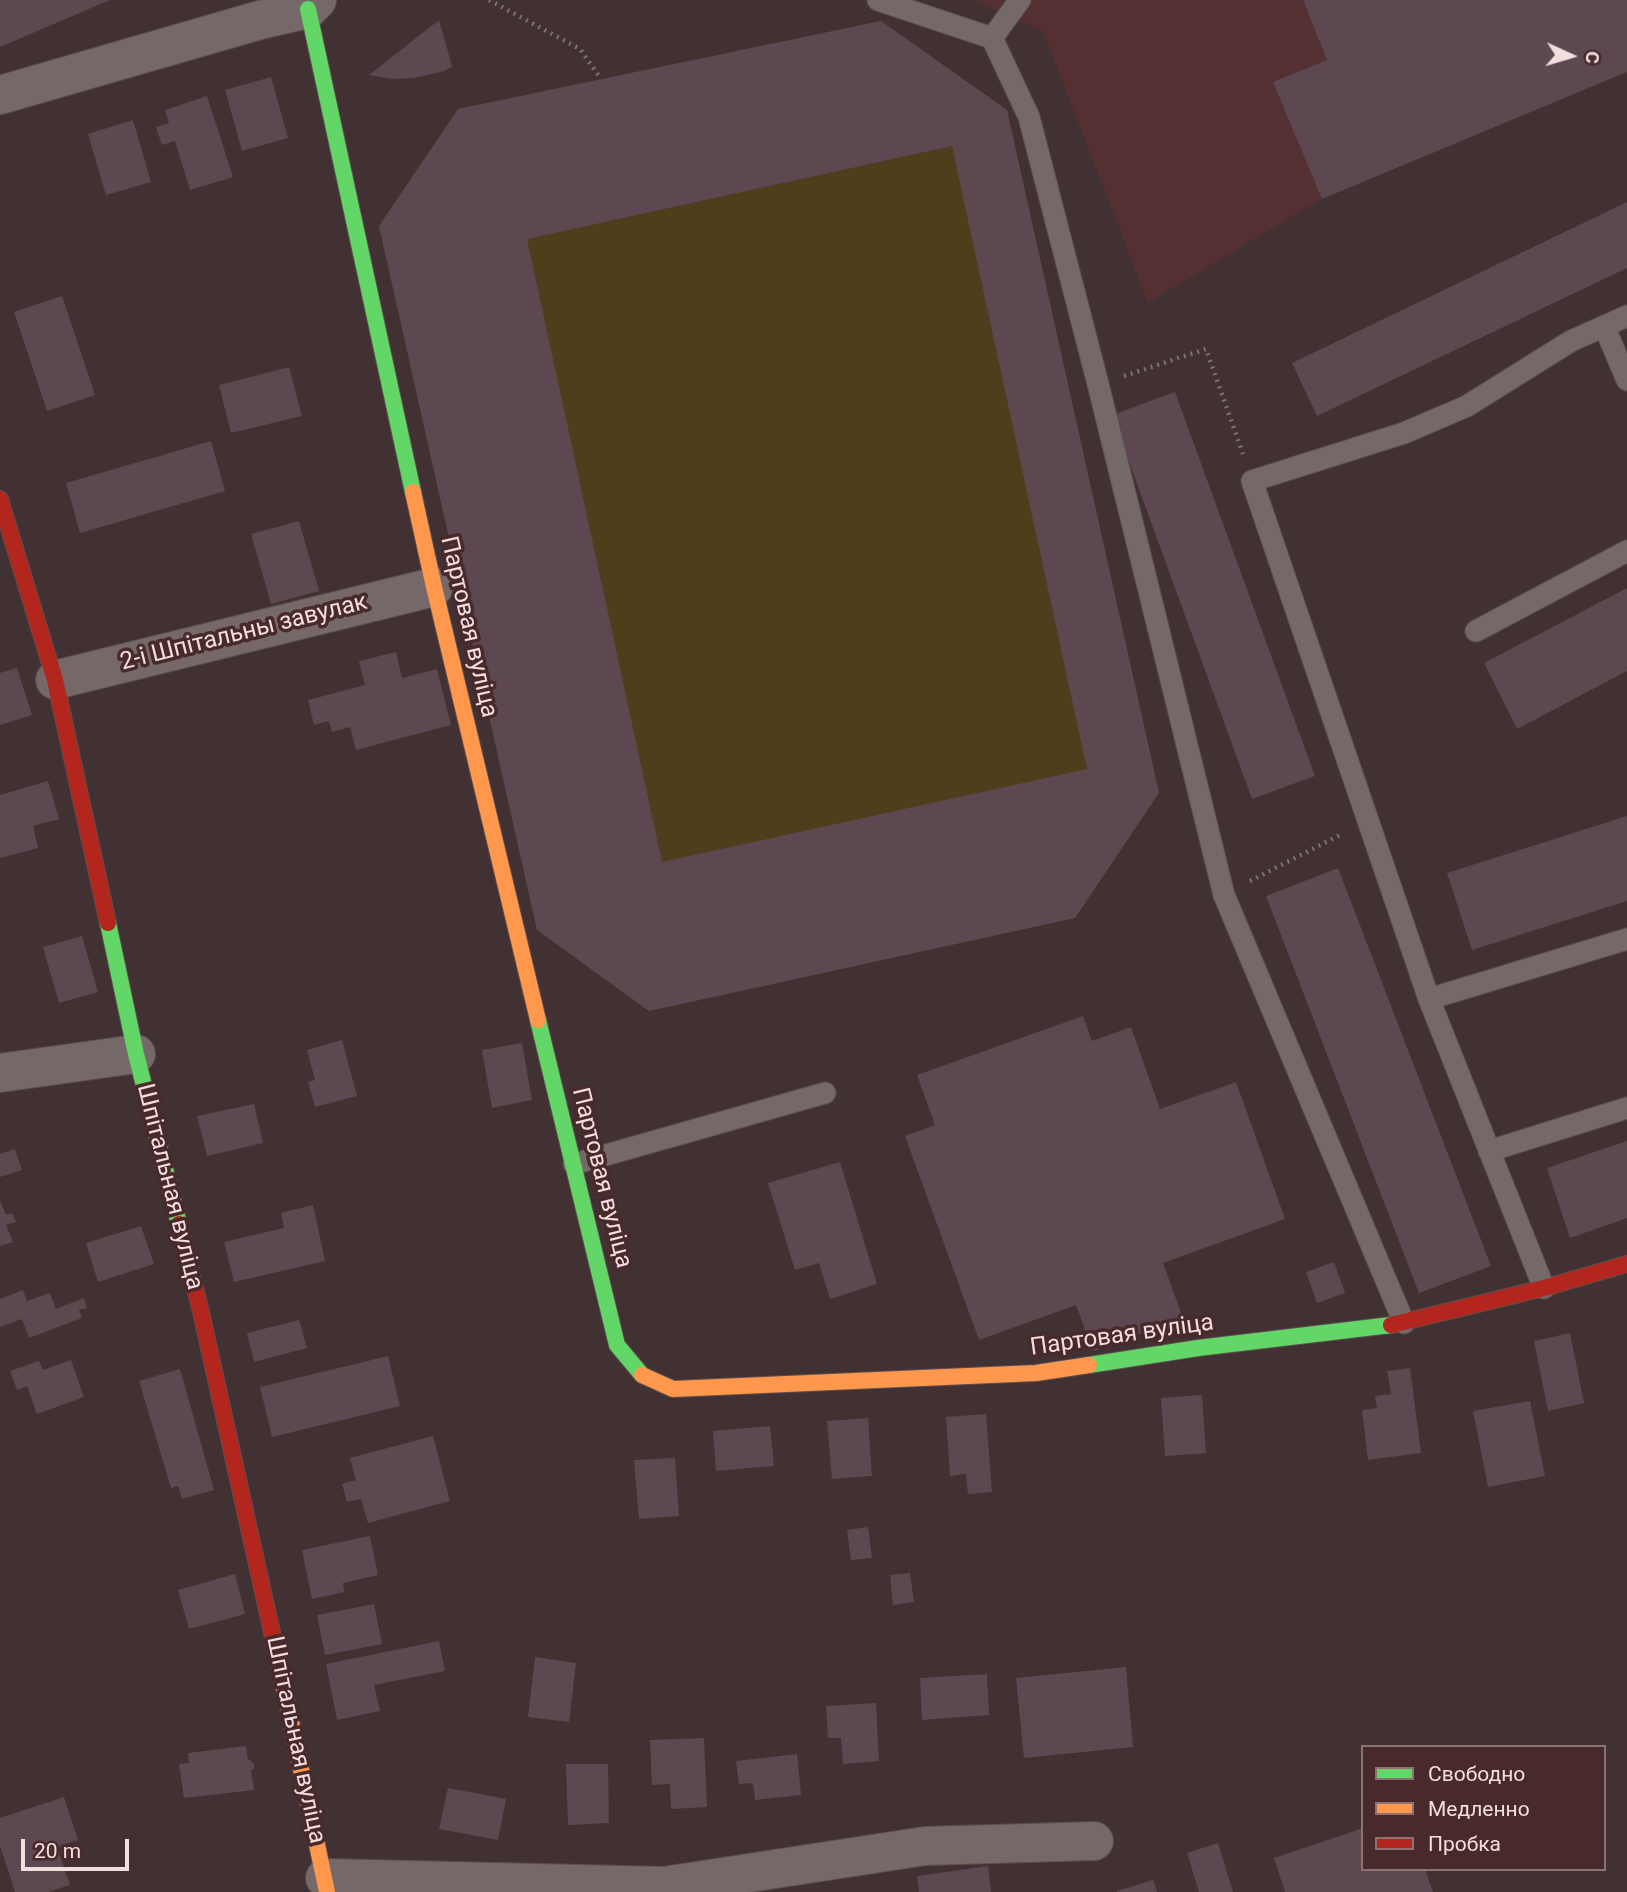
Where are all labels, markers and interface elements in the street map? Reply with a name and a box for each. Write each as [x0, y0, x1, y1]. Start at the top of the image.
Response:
north arrow [1536, 21, 1606, 91]
text: С [1581, 50, 1604, 65]
street label: Партовая вуліца [433, 534, 503, 720]
street label: 2-і Шпітальны завулак [118, 588, 370, 678]
street label: Шпітальная вуліца [129, 1081, 209, 1293]
street label: Партовая вуліца [565, 1085, 637, 1271]
street label: Партовая вуліца [1028, 1309, 1216, 1363]
street label: Шпітальная вуліца [259, 1634, 331, 1846]
legend [1361, 1745, 1606, 1871]
text: Свободно [1428, 1762, 1525, 1786]
text: Медленно [1428, 1797, 1530, 1821]
scale bar [24, 1826, 133, 1870]
text: Пробка [1428, 1832, 1501, 1856]
text: 20 m [34, 1839, 81, 1863]

